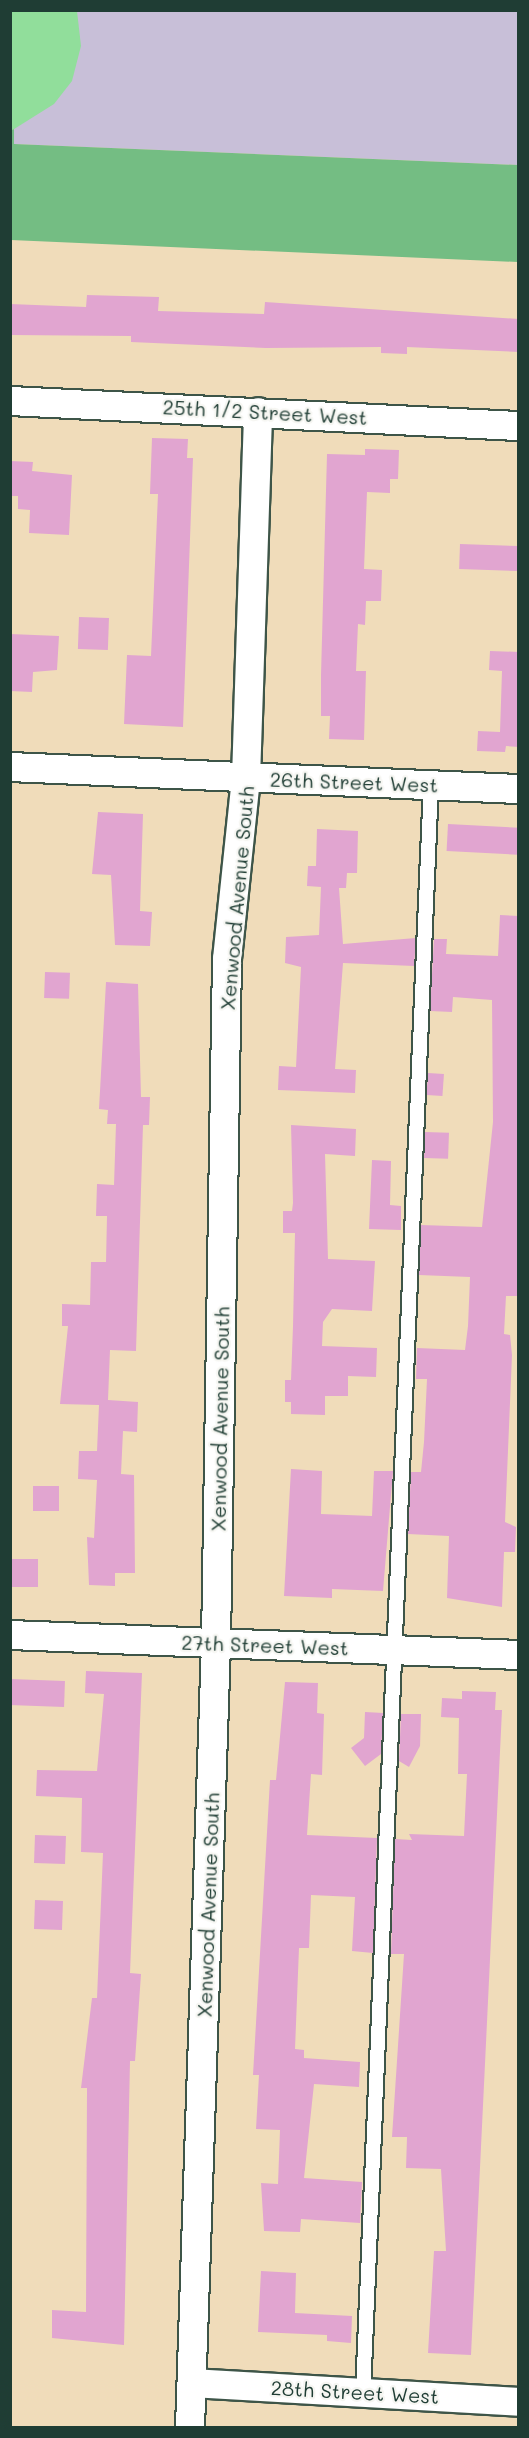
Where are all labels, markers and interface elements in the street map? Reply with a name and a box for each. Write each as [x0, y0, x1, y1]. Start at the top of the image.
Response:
street label: 25th 1/2 Street West [162, 395, 368, 429]
street label: 26th Street West [270, 767, 438, 797]
street label: Xenwood Avenue South [215, 785, 259, 1011]
street label: Xenwood Avenue South [206, 1306, 234, 1532]
street label: 27th Street West [181, 1630, 349, 1660]
street label: Xenwood Avenue South [192, 1792, 224, 2018]
street label: 28th Street West [270, 2376, 440, 2408]

